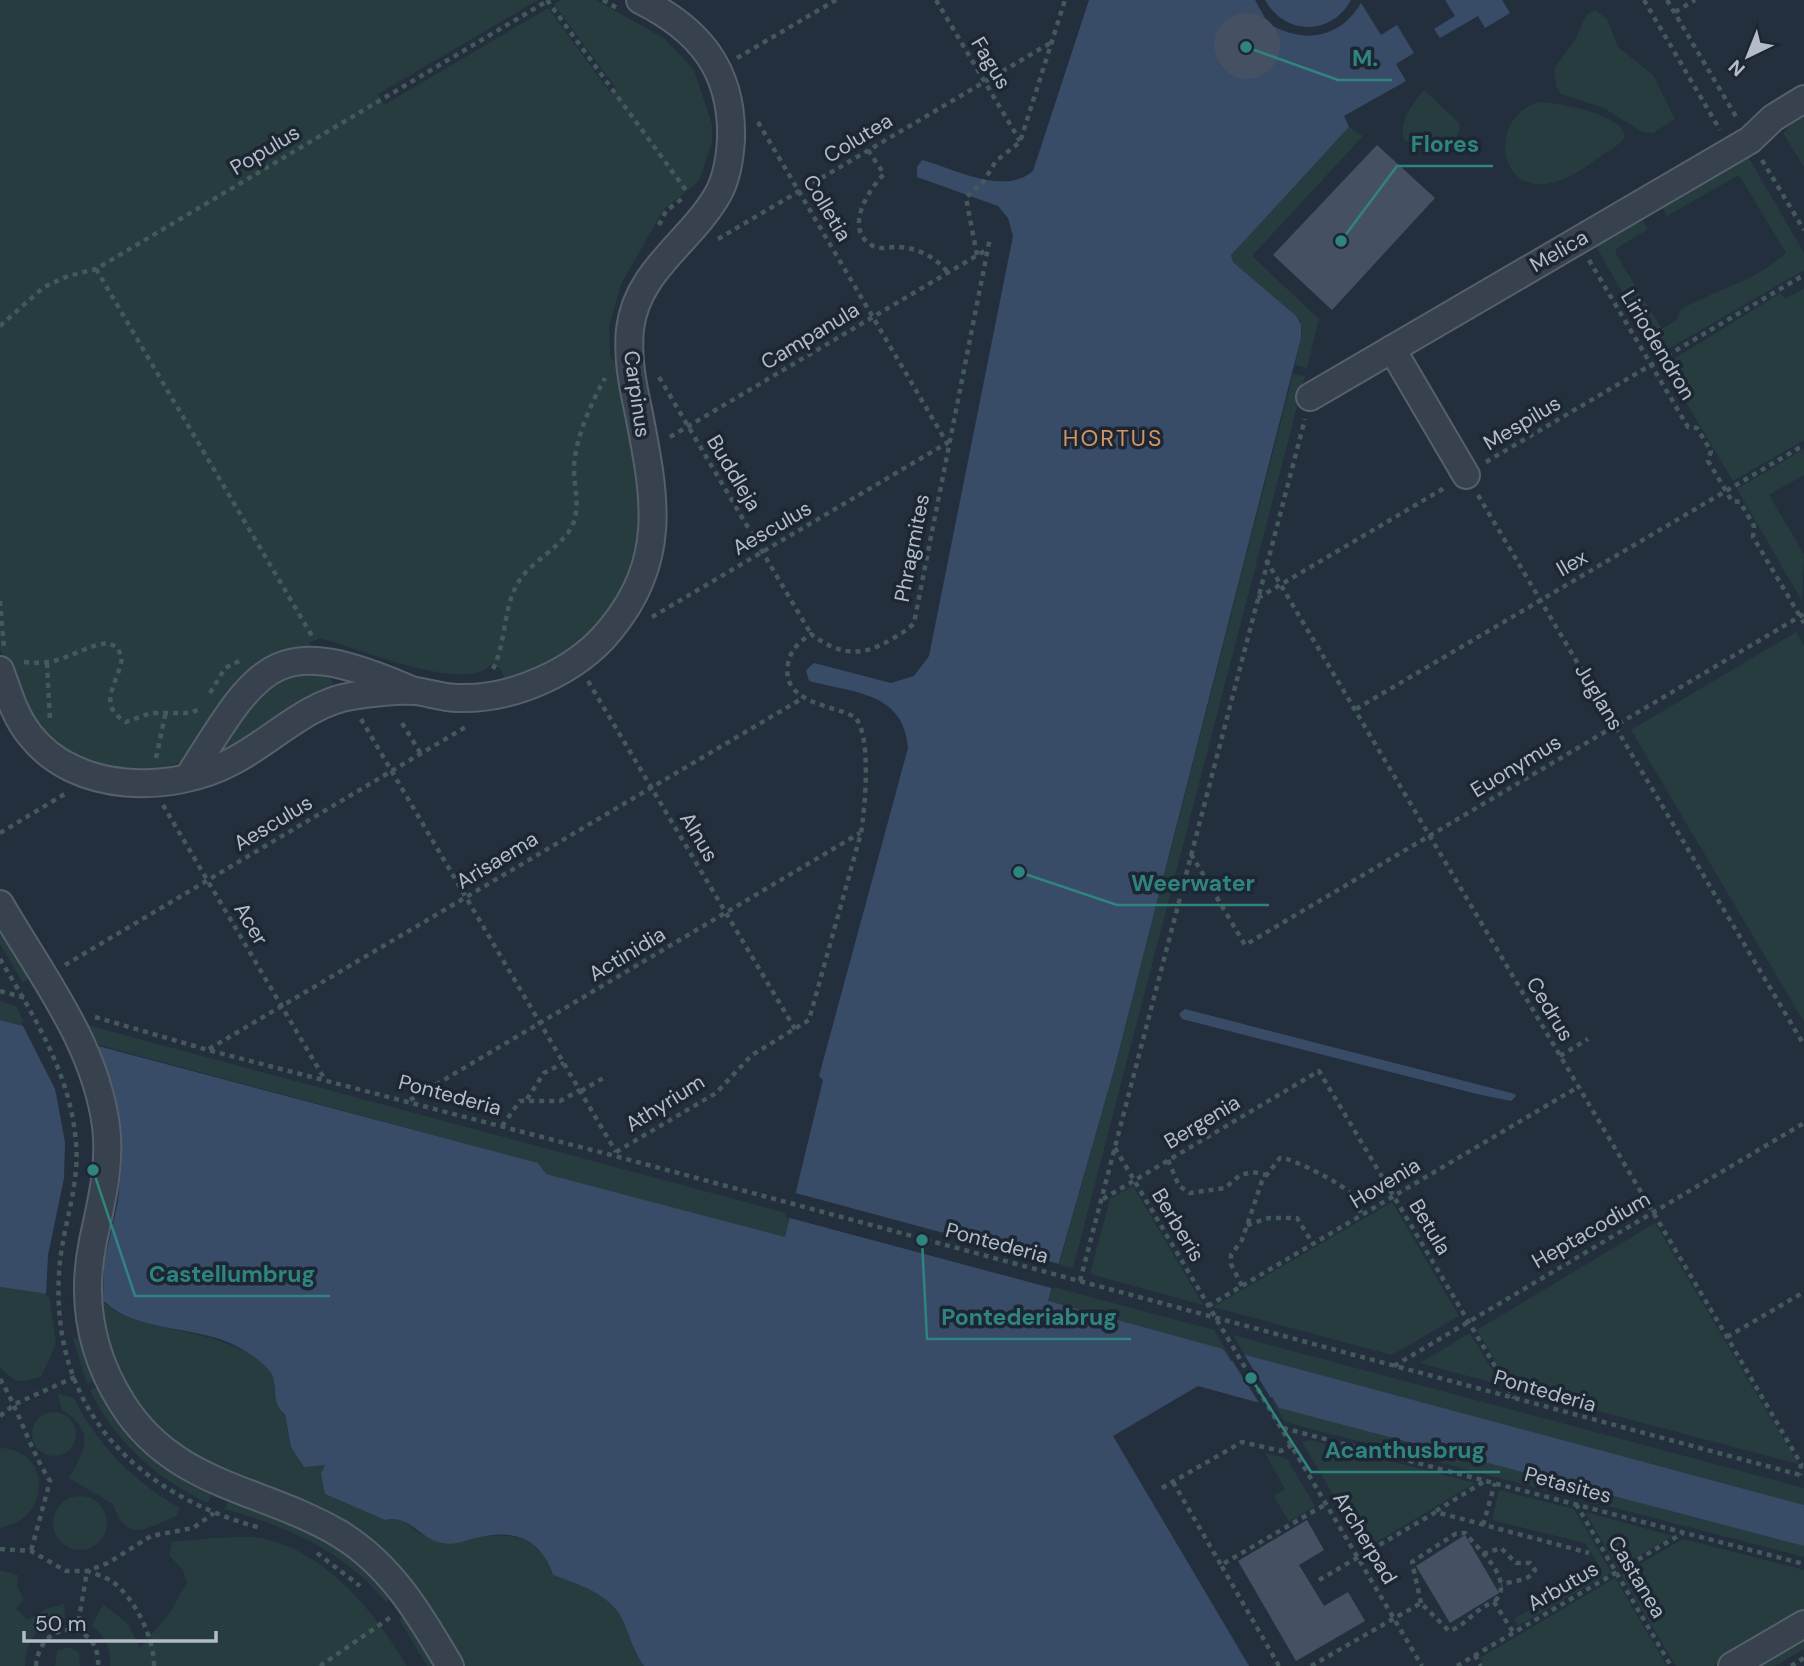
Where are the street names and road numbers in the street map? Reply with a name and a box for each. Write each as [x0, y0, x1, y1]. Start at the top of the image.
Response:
street label: Fagus [965, 32, 1017, 94]
street label: Colutea [818, 107, 898, 169]
street label: Populus [225, 118, 305, 182]
street label: Colletia [796, 169, 858, 247]
street label: Melica [1525, 223, 1593, 279]
street label: Liriodendron [1614, 285, 1702, 405]
street label: Campanula [756, 296, 864, 376]
street label: Carpinus [617, 349, 657, 439]
street label: Mespilus [1478, 389, 1566, 457]
street label: Buddleja [700, 430, 768, 516]
street label: Phragmites [888, 492, 936, 604]
street label: Aesculus [727, 494, 817, 562]
street label: Ilex [1551, 543, 1593, 583]
street label: Juglans [1568, 659, 1630, 735]
street label: Euonymus [1465, 728, 1567, 804]
street label: Aesculus [228, 789, 318, 857]
street label: Alnus [673, 807, 725, 867]
street label: Arisaema [451, 825, 543, 895]
street label: Acer [227, 897, 275, 951]
street label: Actinidia [583, 920, 671, 988]
street label: Cedrus [1520, 972, 1580, 1046]
street label: Pontederia [396, 1068, 504, 1122]
street label: Athyrium [620, 1068, 710, 1138]
street label: Bergenia [1159, 1088, 1245, 1156]
street label: Hovenia [1345, 1151, 1425, 1215]
street label: Berberis [1145, 1183, 1211, 1267]
street label: Heptacodium [1527, 1185, 1655, 1275]
street label: Betula [1402, 1194, 1458, 1260]
street label: Pontederia [943, 1216, 1051, 1270]
street label: Pontederia [1491, 1363, 1599, 1419]
street label: Petasites [1521, 1460, 1615, 1510]
street label: Archerpad [1327, 1487, 1403, 1589]
street label: Castanea [1601, 1531, 1673, 1623]
street label: Arbutus [1522, 1554, 1604, 1618]

